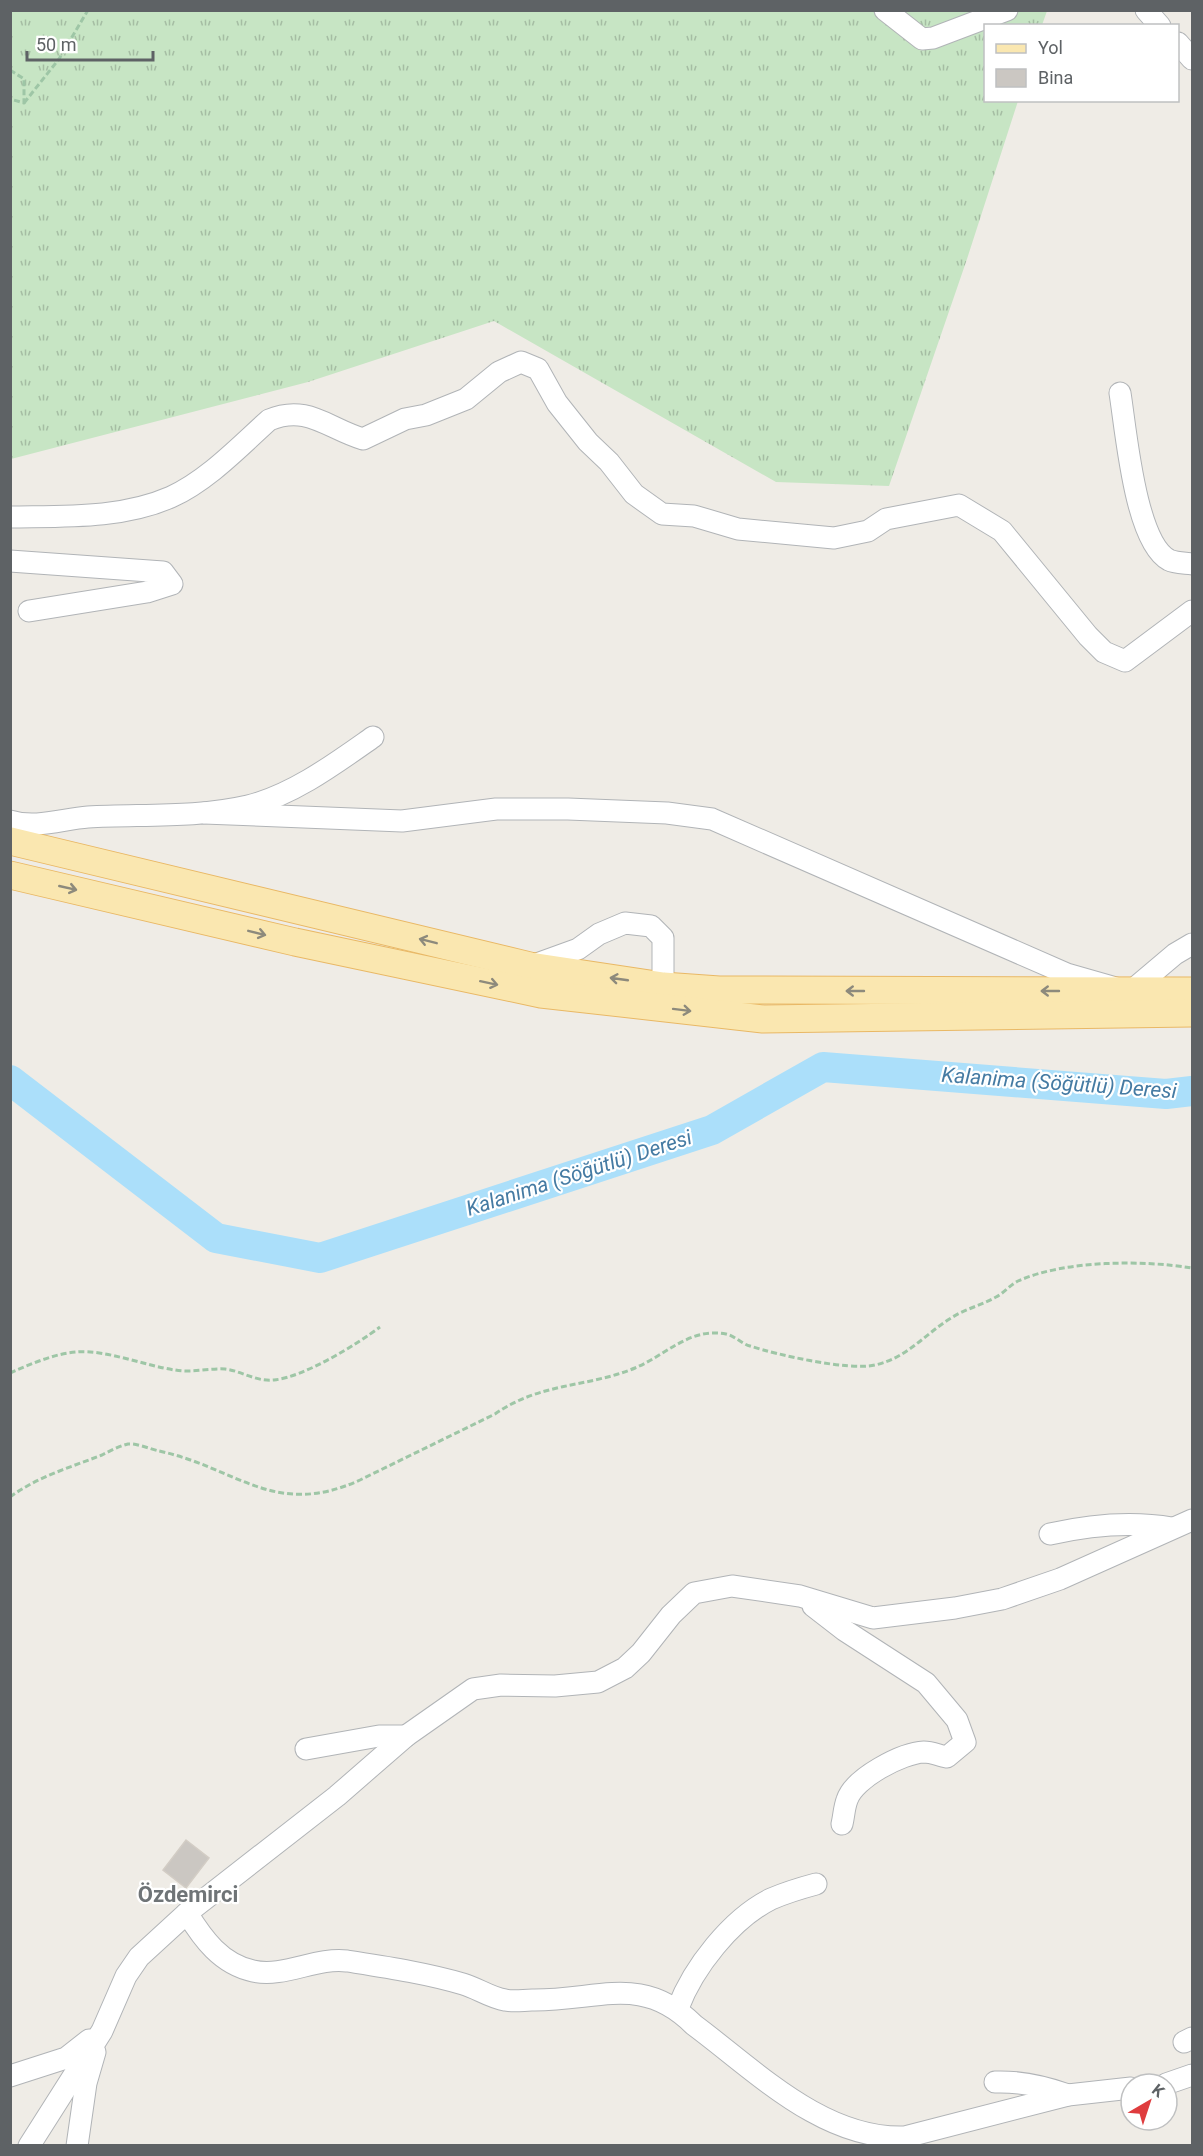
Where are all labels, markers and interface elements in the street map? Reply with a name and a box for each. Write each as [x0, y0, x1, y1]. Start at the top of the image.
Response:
scale bar [27, 24, 153, 62]
legend [984, 24, 1179, 102]
text: 50 m [36, 34, 76, 55]
text: Yol [1038, 37, 1063, 58]
text: Bina [1038, 67, 1073, 88]
one-way arrow [58, 883, 77, 895]
one-way arrow [247, 928, 266, 939]
one-way arrow [418, 935, 437, 947]
one-way arrow [609, 974, 629, 985]
one-way arrow [479, 978, 498, 989]
one-way arrow [846, 985, 866, 997]
one-way arrow [1041, 985, 1061, 997]
one-way arrow [671, 1005, 691, 1016]
water label: Kalanima (Söğütlü) Deresi [941, 1063, 1177, 1103]
water label: Kalanima (Söğütlü) Deresi [463, 1125, 695, 1221]
district label: Özdemirci [138, 1882, 238, 1907]
north arrow [1119, 2072, 1179, 2132]
text: K [1148, 2080, 1169, 2102]

